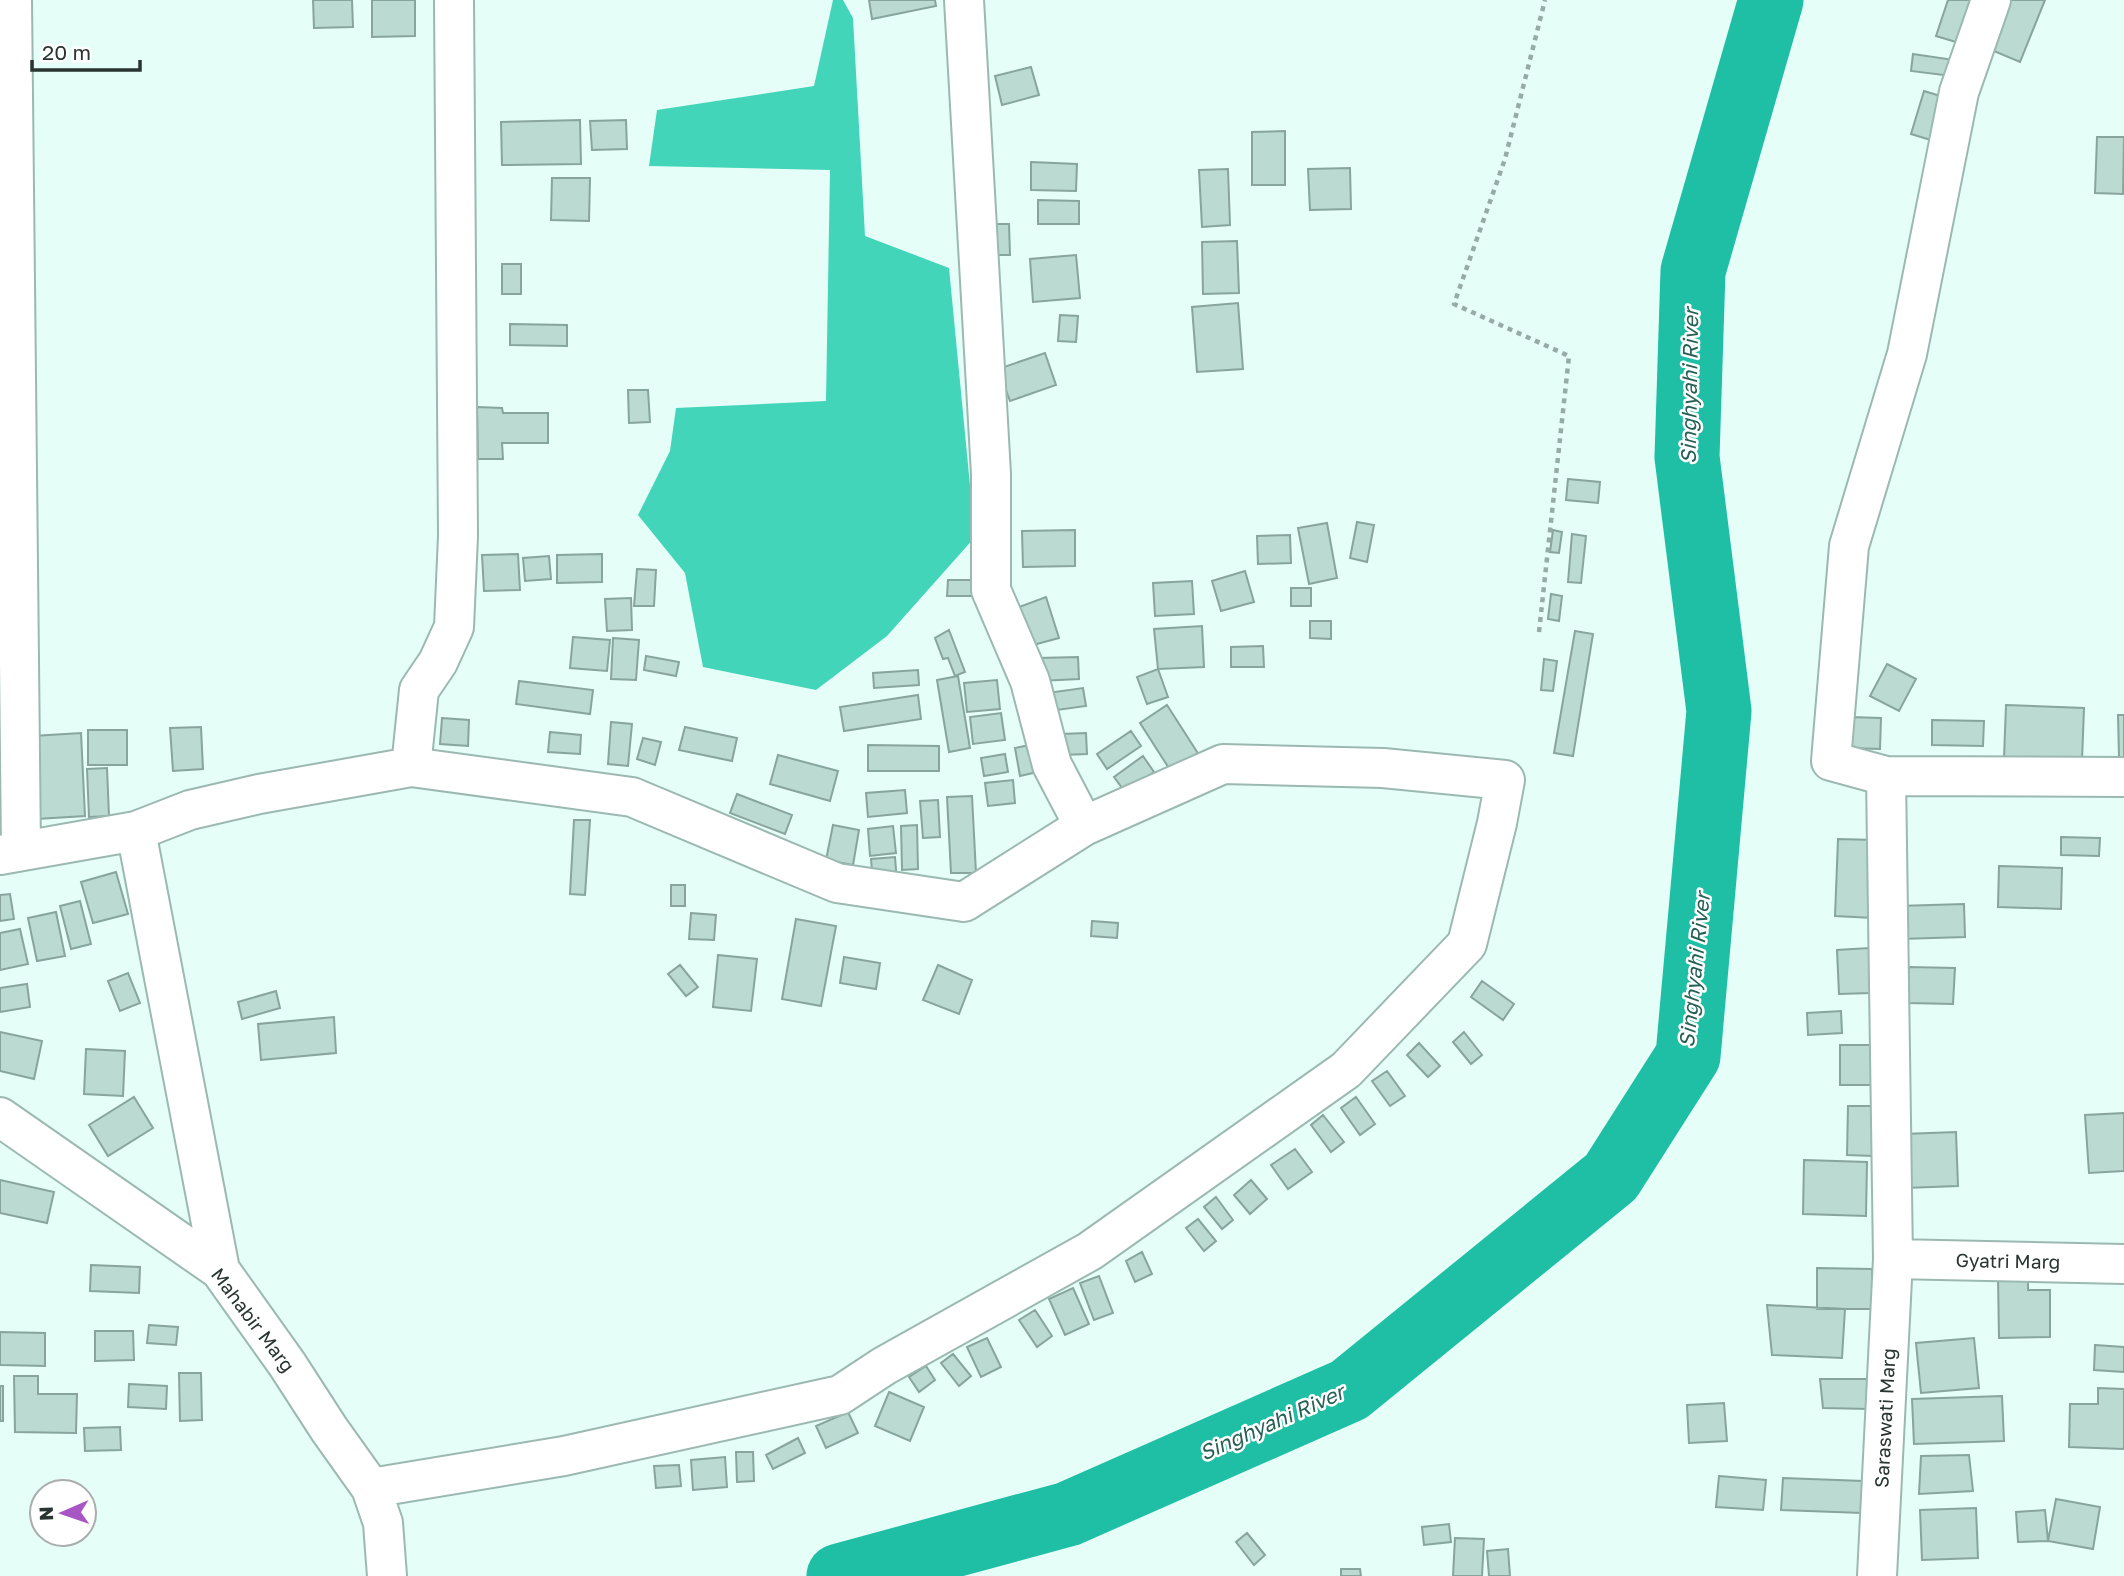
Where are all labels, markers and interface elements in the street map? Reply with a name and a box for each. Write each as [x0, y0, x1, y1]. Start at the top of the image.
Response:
scale bar [32, 28, 140, 72]
text: 20 m [42, 39, 91, 65]
water label: Singhyahi River [1675, 305, 1703, 464]
water label: Singhyahi River [1673, 888, 1715, 1049]
street label: Gyatri Marg [1955, 1248, 2061, 1273]
street label: Mahabir Marg [207, 1263, 300, 1376]
street label: Saraswati Marg [1869, 1348, 1900, 1488]
water label: Singhyahi River [1195, 1377, 1351, 1466]
north arrow [28, 1478, 98, 1548]
text: N [34, 1506, 57, 1521]

